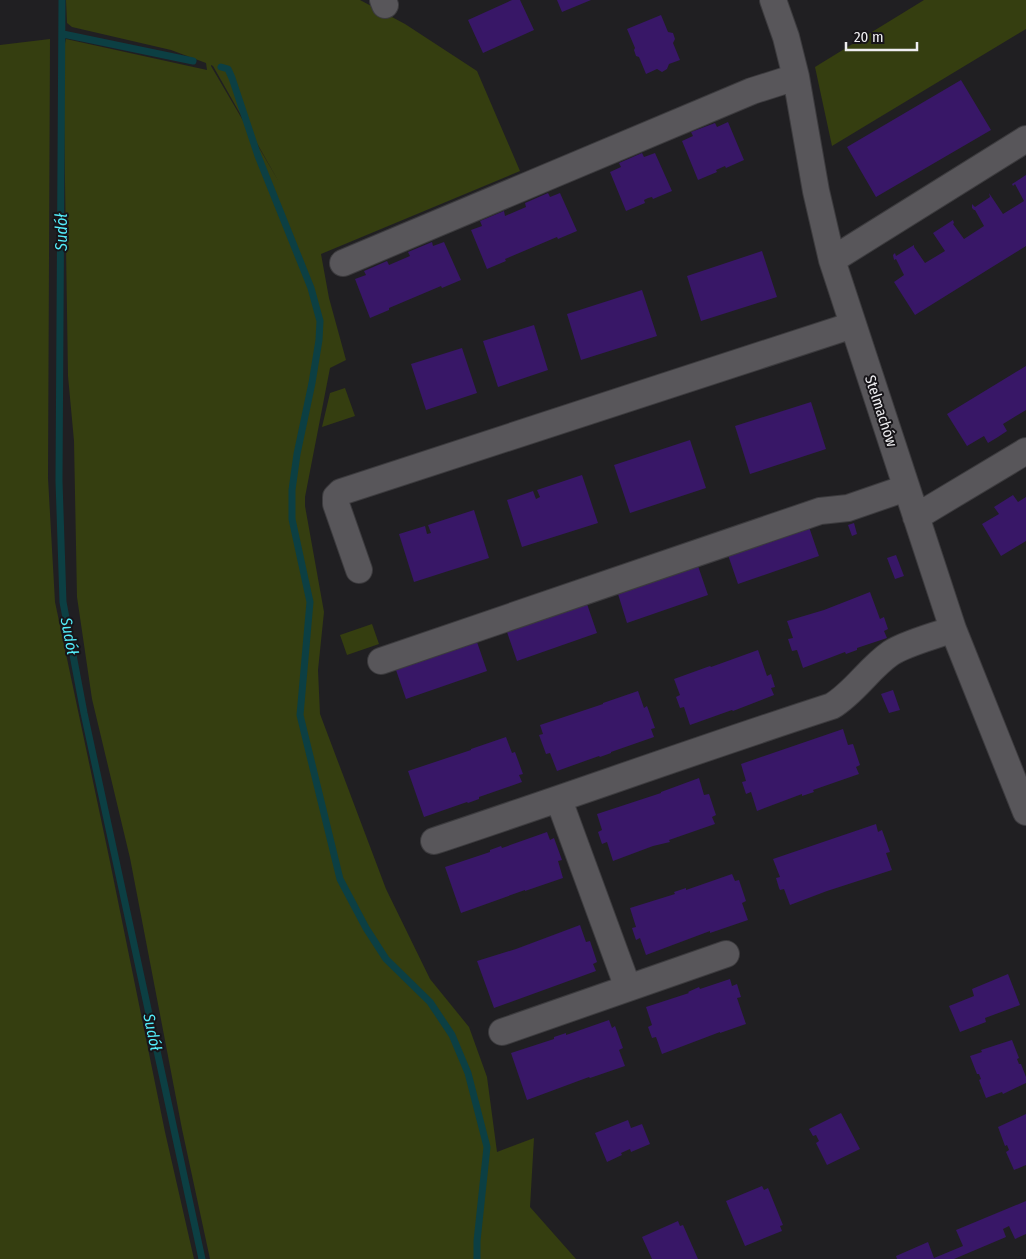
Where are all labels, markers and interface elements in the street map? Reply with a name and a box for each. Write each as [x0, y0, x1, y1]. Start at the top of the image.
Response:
scale bar [846, 20, 917, 52]
text: 20 m [854, 28, 884, 46]
water label: Sudół [52, 213, 71, 252]
street label: Stelmachów [861, 373, 901, 449]
water label: Sudół [56, 615, 83, 657]
water label: Sudół [139, 1011, 166, 1053]

